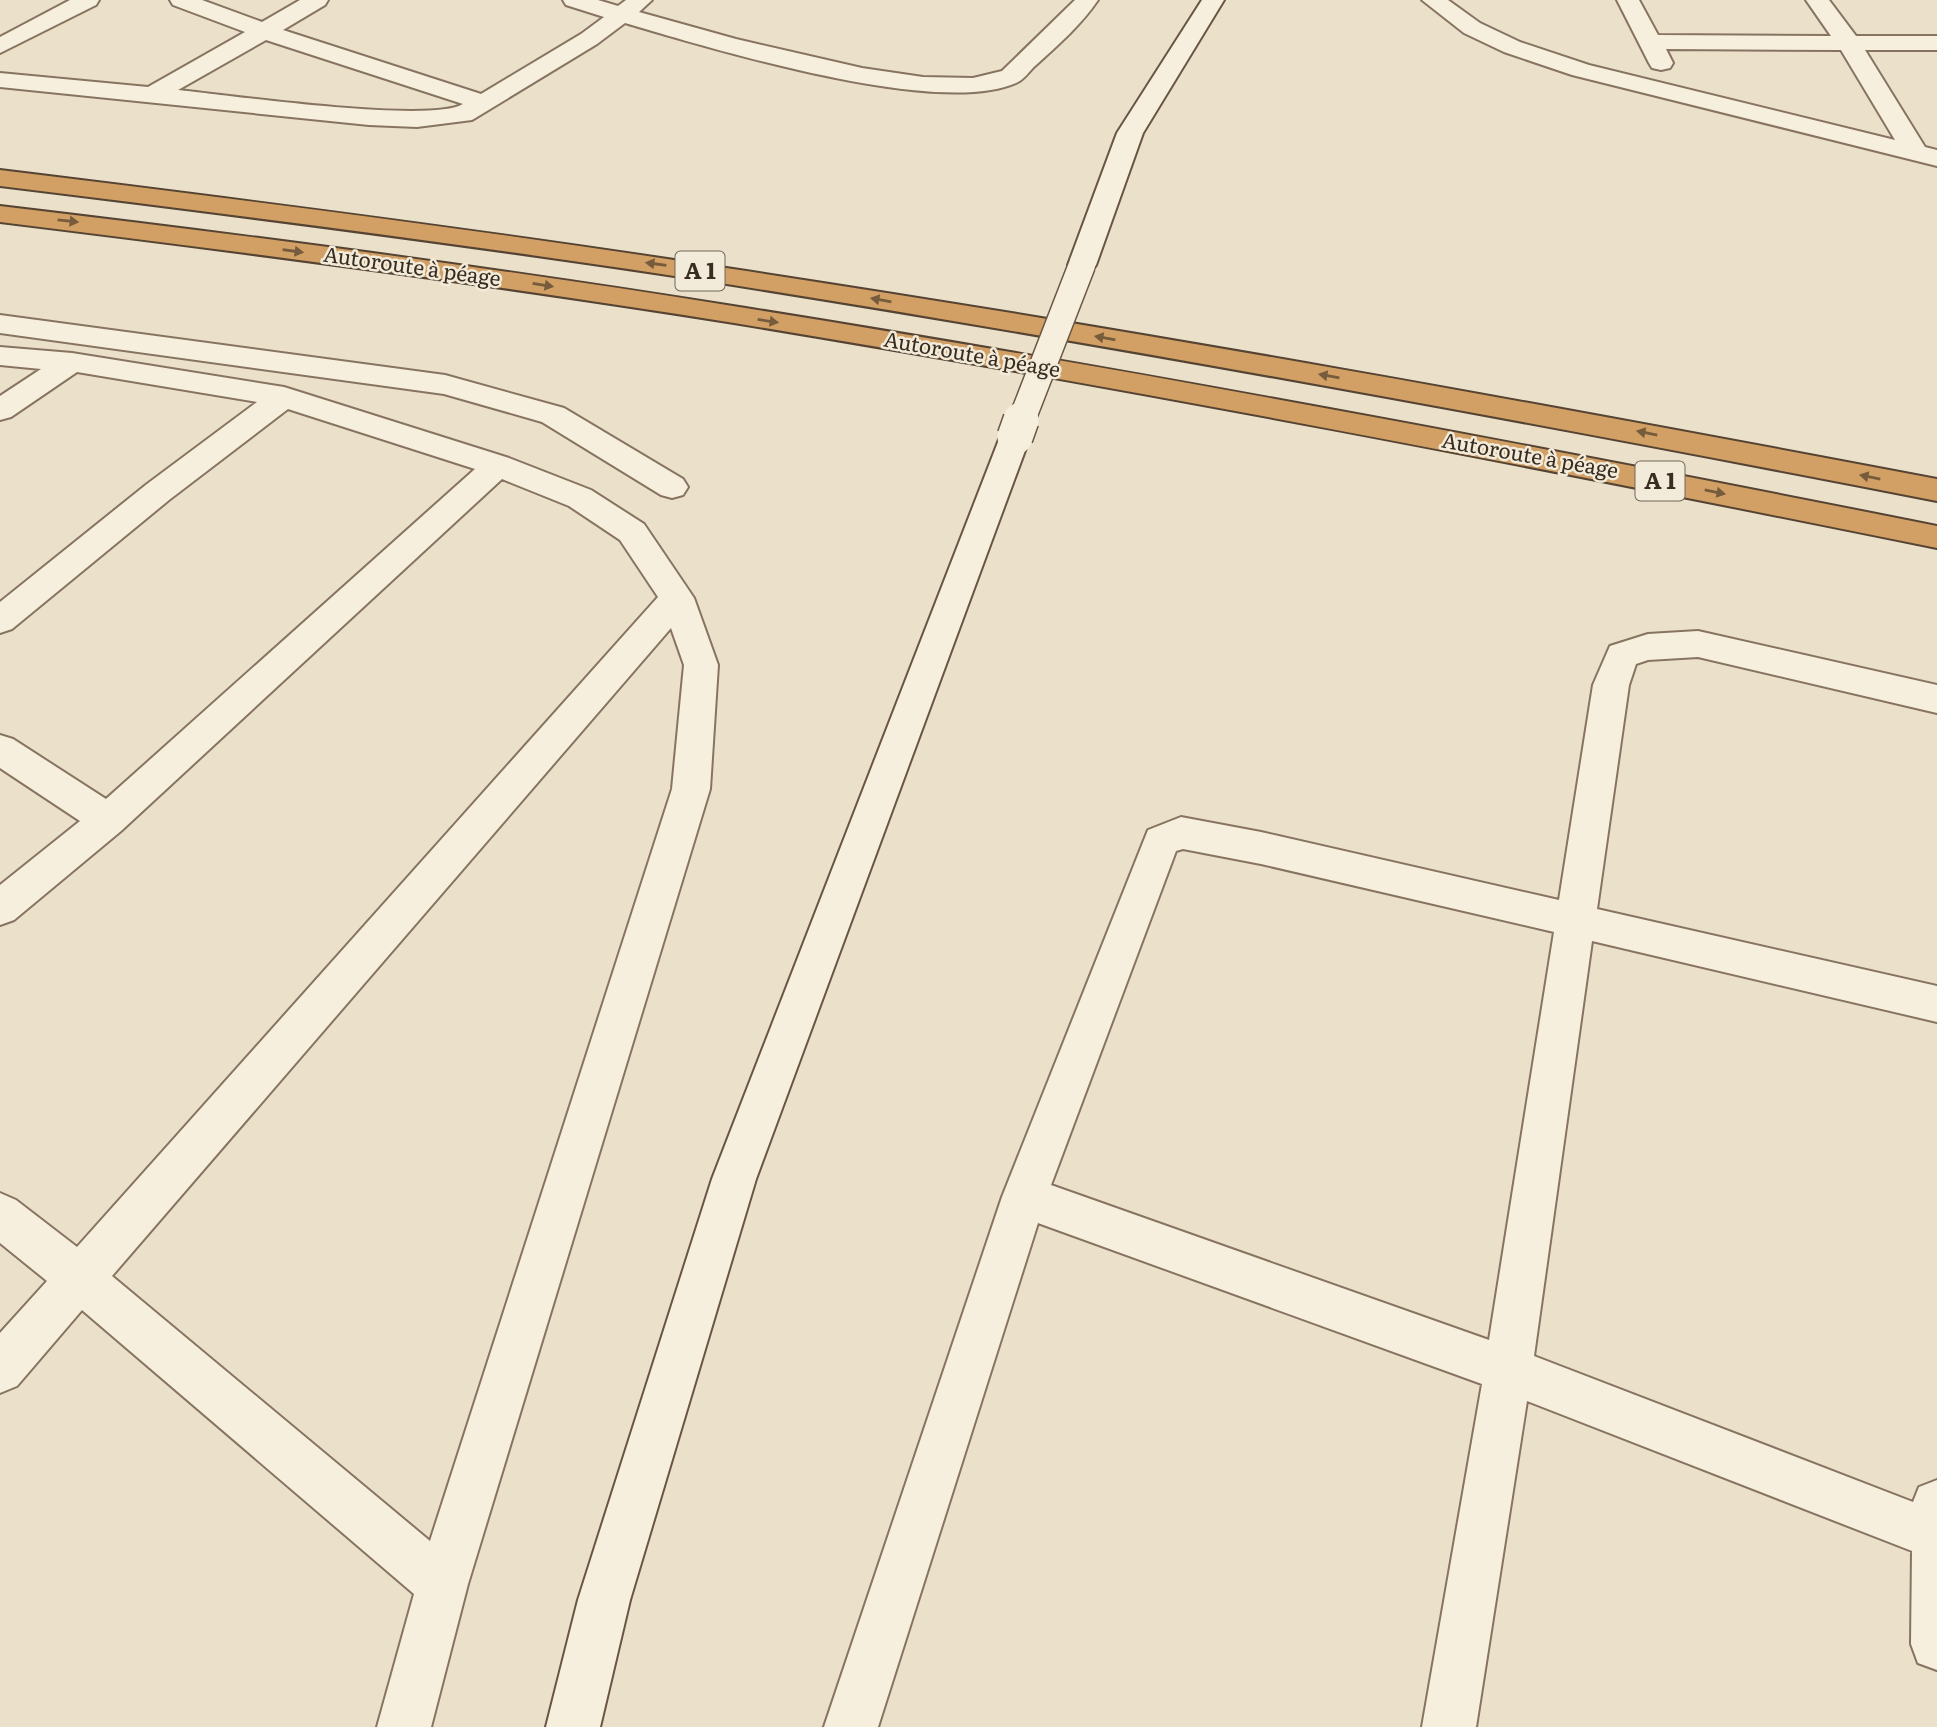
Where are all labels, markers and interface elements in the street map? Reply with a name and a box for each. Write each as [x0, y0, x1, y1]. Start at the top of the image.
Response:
one-way arrow [57, 216, 79, 227]
street label: Autoroute à péage [322, 237, 503, 292]
one-way arrow [283, 245, 305, 256]
road number: A 1 [676, 252, 724, 290]
one-way arrow [645, 258, 667, 269]
one-way arrow [532, 280, 554, 291]
one-way arrow [870, 294, 892, 305]
one-way arrow [757, 316, 779, 327]
street label: Autoroute à péage [882, 322, 1063, 383]
one-way arrow [1094, 332, 1116, 343]
one-way arrow [1318, 370, 1340, 381]
street label: Autoroute à péage [1440, 423, 1621, 484]
one-way arrow [1636, 428, 1658, 439]
road number: A 1 [1636, 461, 1684, 500]
one-way arrow [1859, 472, 1881, 483]
one-way arrow [1704, 487, 1726, 498]

